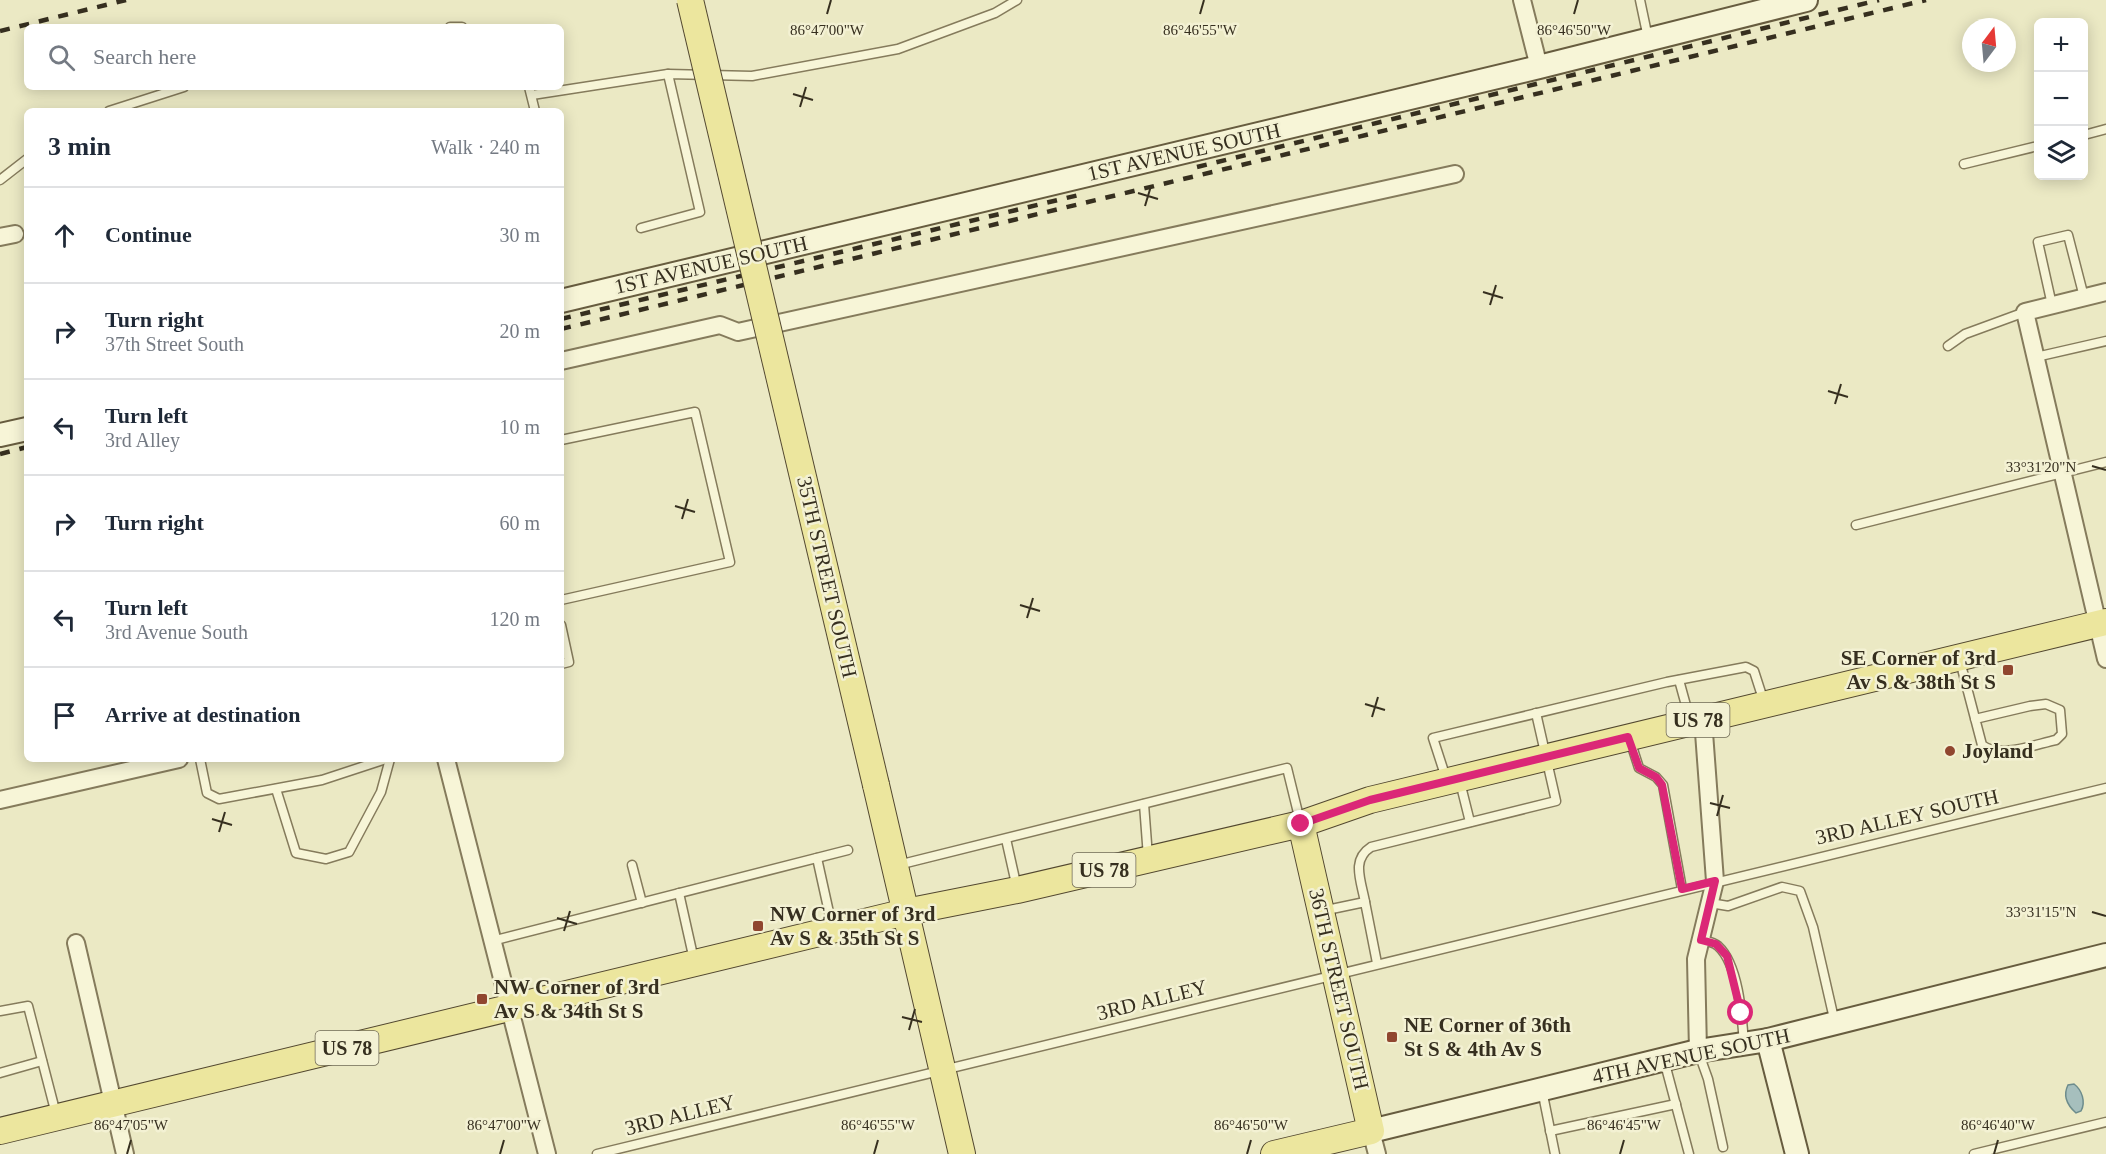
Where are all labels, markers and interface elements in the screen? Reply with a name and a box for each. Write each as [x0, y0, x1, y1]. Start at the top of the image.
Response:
north arrow [1962, 18, 2016, 72]
map controls [2034, 18, 2088, 180]
button: + [2034, 18, 2088, 72]
text: 86°47'00"W [790, 22, 865, 38]
text: 86°46'55"W [1163, 22, 1238, 38]
text: 86°46'50"W [1537, 22, 1612, 38]
search box [24, 24, 564, 90]
icon: search [45, 41, 78, 74]
text: Search here [93, 44, 196, 69]
button: − [2034, 72, 2088, 126]
street label: 1ST AVENUE SOUTH [1085, 118, 1283, 186]
button: layers [2034, 126, 2088, 180]
text: 3 min [48, 132, 111, 161]
text: Walk · 240 m [431, 136, 540, 158]
icon: ahead [48, 219, 81, 252]
text: Continue [105, 222, 192, 247]
text: 30 m [499, 224, 540, 246]
street label: 1ST AVENUE SOUTH [612, 231, 810, 299]
text: Turn right [105, 307, 204, 332]
icon: right [48, 315, 81, 348]
text: 20 m [499, 320, 540, 342]
text: 37th Street South [105, 333, 244, 355]
text: Turn left [105, 403, 188, 428]
icon: left [48, 411, 81, 444]
text: 10 m [499, 416, 540, 438]
text: 3rd Alley [105, 429, 180, 451]
text: 33°31'20"N [2006, 459, 2076, 475]
street label: 35TH STREET SOUTH [792, 474, 862, 680]
icon: right [48, 507, 81, 540]
text: Turn right [105, 510, 204, 535]
text: 60 m [499, 512, 540, 534]
text: Turn left [105, 595, 188, 620]
icon: left [48, 603, 81, 636]
text: 120 m [489, 608, 540, 630]
text: 3rd Avenue South [105, 621, 248, 643]
place label: SE Corner of 3rd Av S & 38th St S [1841, 646, 1996, 694]
marker: SE Corner of 3rd Av S & 38th St S [2001, 663, 2015, 677]
icon: arrive [48, 699, 81, 732]
text: Arrive at destination [105, 702, 301, 727]
road number: US 78 [1666, 703, 1730, 737]
place label: Joyland [1962, 739, 2034, 763]
marker: Joyland [1943, 744, 1957, 758]
street label: 3RD ALLEY SOUTH [1813, 784, 2001, 850]
route end [1287, 810, 1313, 836]
road number: US 78 [1072, 853, 1136, 887]
street label: 36TH STREET SOUTH [1304, 886, 1374, 1092]
place label: NW Corner of 3rd Av S & 35th St S [770, 902, 936, 950]
text: 33°31'15"N [2006, 904, 2076, 920]
marker: NW Corner of 3rd Av S & 35th St S [751, 919, 765, 933]
place label: NW Corner of 3rd Av S & 34th St S [494, 975, 660, 1023]
street label: 3RD ALLEY [1094, 975, 1210, 1025]
marker: NW Corner of 3rd Av S & 34th St S [475, 992, 489, 1006]
route start [1727, 999, 1753, 1025]
place label: NE Corner of 36th St S & 4th Av S [1404, 1013, 1571, 1061]
street label: 4TH AVENUE SOUTH [1590, 1023, 1792, 1089]
marker: NE Corner of 36th St S & 4th Av S [1385, 1030, 1399, 1044]
road number: US 78 [316, 1031, 378, 1065]
street label: 3RD ALLEY [622, 1090, 738, 1140]
text: 86°47'05"W [94, 1117, 169, 1133]
text: 86°47'00"W [467, 1117, 542, 1133]
text: 86°46'55"W [841, 1117, 916, 1133]
text: 86°46'50"W [1214, 1117, 1289, 1133]
text: 86°46'45"W [1587, 1117, 1662, 1133]
text: 86°46'40"W [1961, 1117, 2036, 1133]

